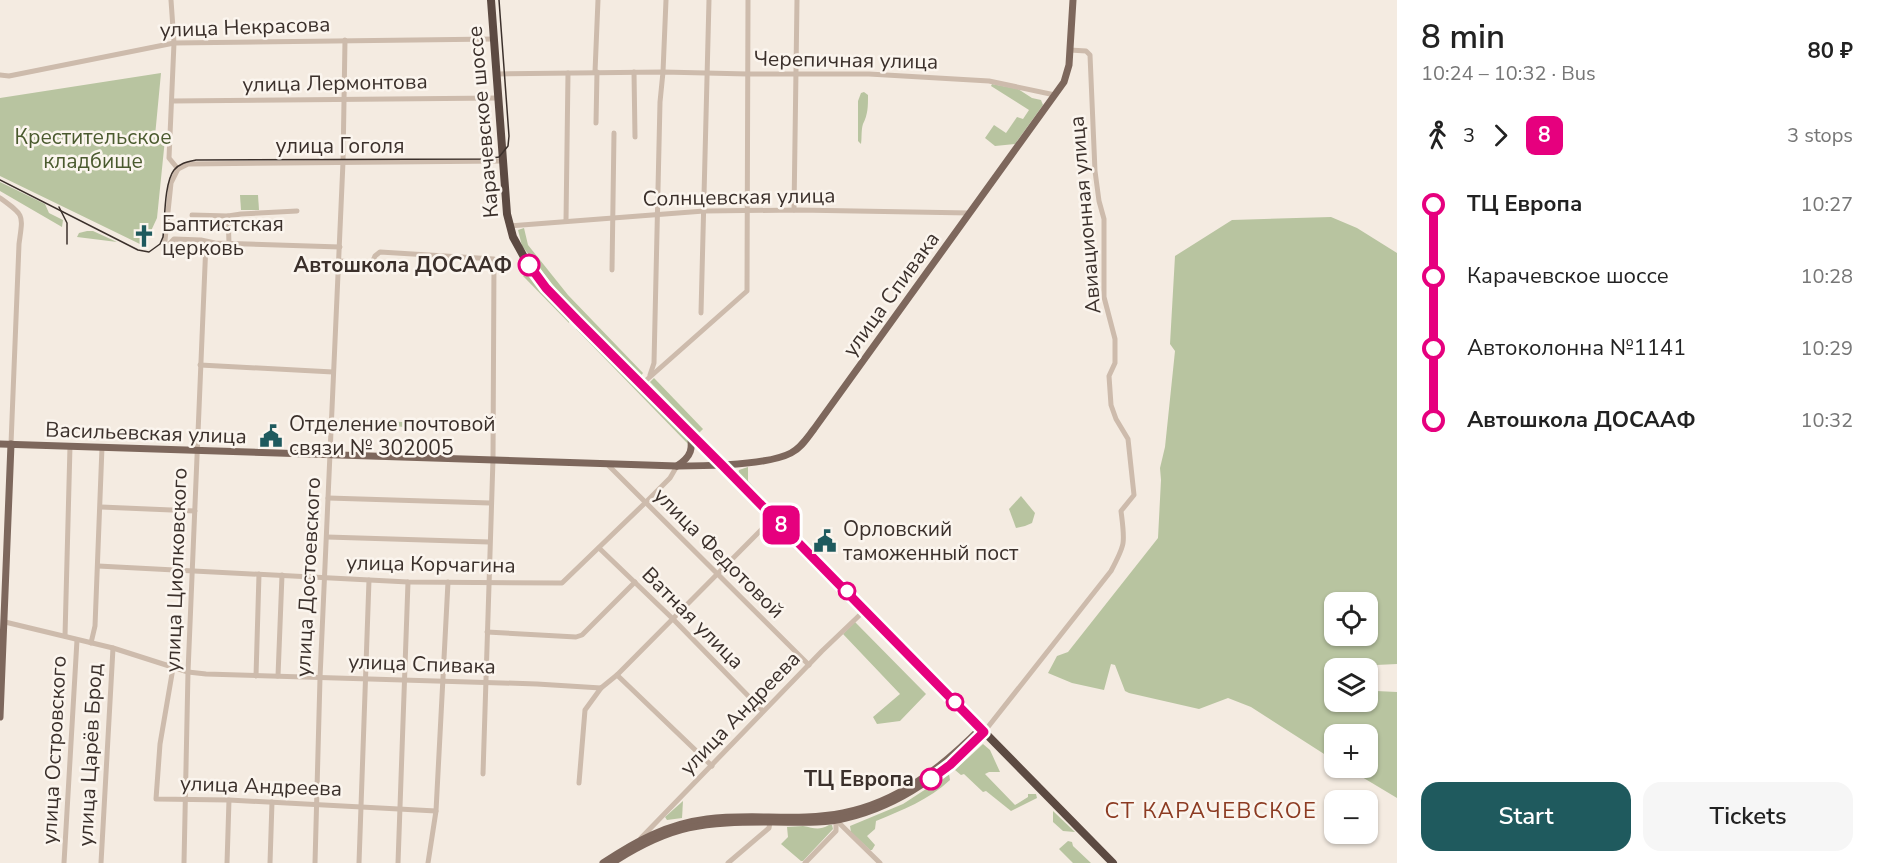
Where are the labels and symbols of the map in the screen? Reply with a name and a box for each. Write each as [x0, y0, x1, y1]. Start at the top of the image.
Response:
street label: улица Некрасова [159, 10, 331, 44]
street label: Карачевское шоссе [461, 25, 505, 219]
street label: Черепичная улица [754, 44, 938, 76]
street label: улица Лермонтова [242, 67, 428, 99]
street label: Авиационная улица [1062, 115, 1108, 315]
park label: Крестительское кладбище [14, 123, 172, 175]
street label: улица Гоголя [276, 132, 404, 160]
street label: Солнцевская улица [642, 181, 836, 213]
place label: Баптистская церковь [162, 210, 284, 262]
church icon: Баптистская церковь [131, 223, 157, 249]
street label: улица Спивака [836, 226, 946, 362]
place label: Автошкола ДОСААФ [294, 251, 512, 279]
marker: Автошкола ДОСААФ [518, 254, 540, 276]
place label: Отделение почтовой связи № 302005 [289, 410, 496, 462]
street label: Васильевская улица [45, 415, 247, 451]
public building icon: Отделение почтовой связи № 302005 [258, 423, 284, 449]
street label: улица Циолковского [158, 467, 194, 673]
street label: улица Достоевского [289, 476, 327, 678]
street label: улица Федотовой [647, 481, 791, 625]
line badge: 8 [762, 506, 800, 544]
place label: Орловский таможенный пост [843, 515, 1019, 567]
public building icon: Орловский таможенный пост [812, 528, 838, 554]
street label: улица Корчагина [346, 549, 516, 579]
street label: Ватная улица [636, 561, 750, 675]
unlabelled marker [838, 582, 856, 600]
street label: улица Андреева [674, 645, 806, 781]
street label: улица Спивака [348, 647, 496, 681]
street label: улица Островского [35, 655, 73, 845]
street label: улица Царёв Брод [71, 663, 109, 847]
unlabelled marker [946, 693, 964, 711]
place label: ТЦ Европа [804, 765, 914, 793]
marker: ТЦ Европа [920, 768, 942, 790]
street label: улица Андреева [180, 769, 342, 803]
district label: СТ КАРАЧЕВСКОЕ [1105, 796, 1317, 826]

